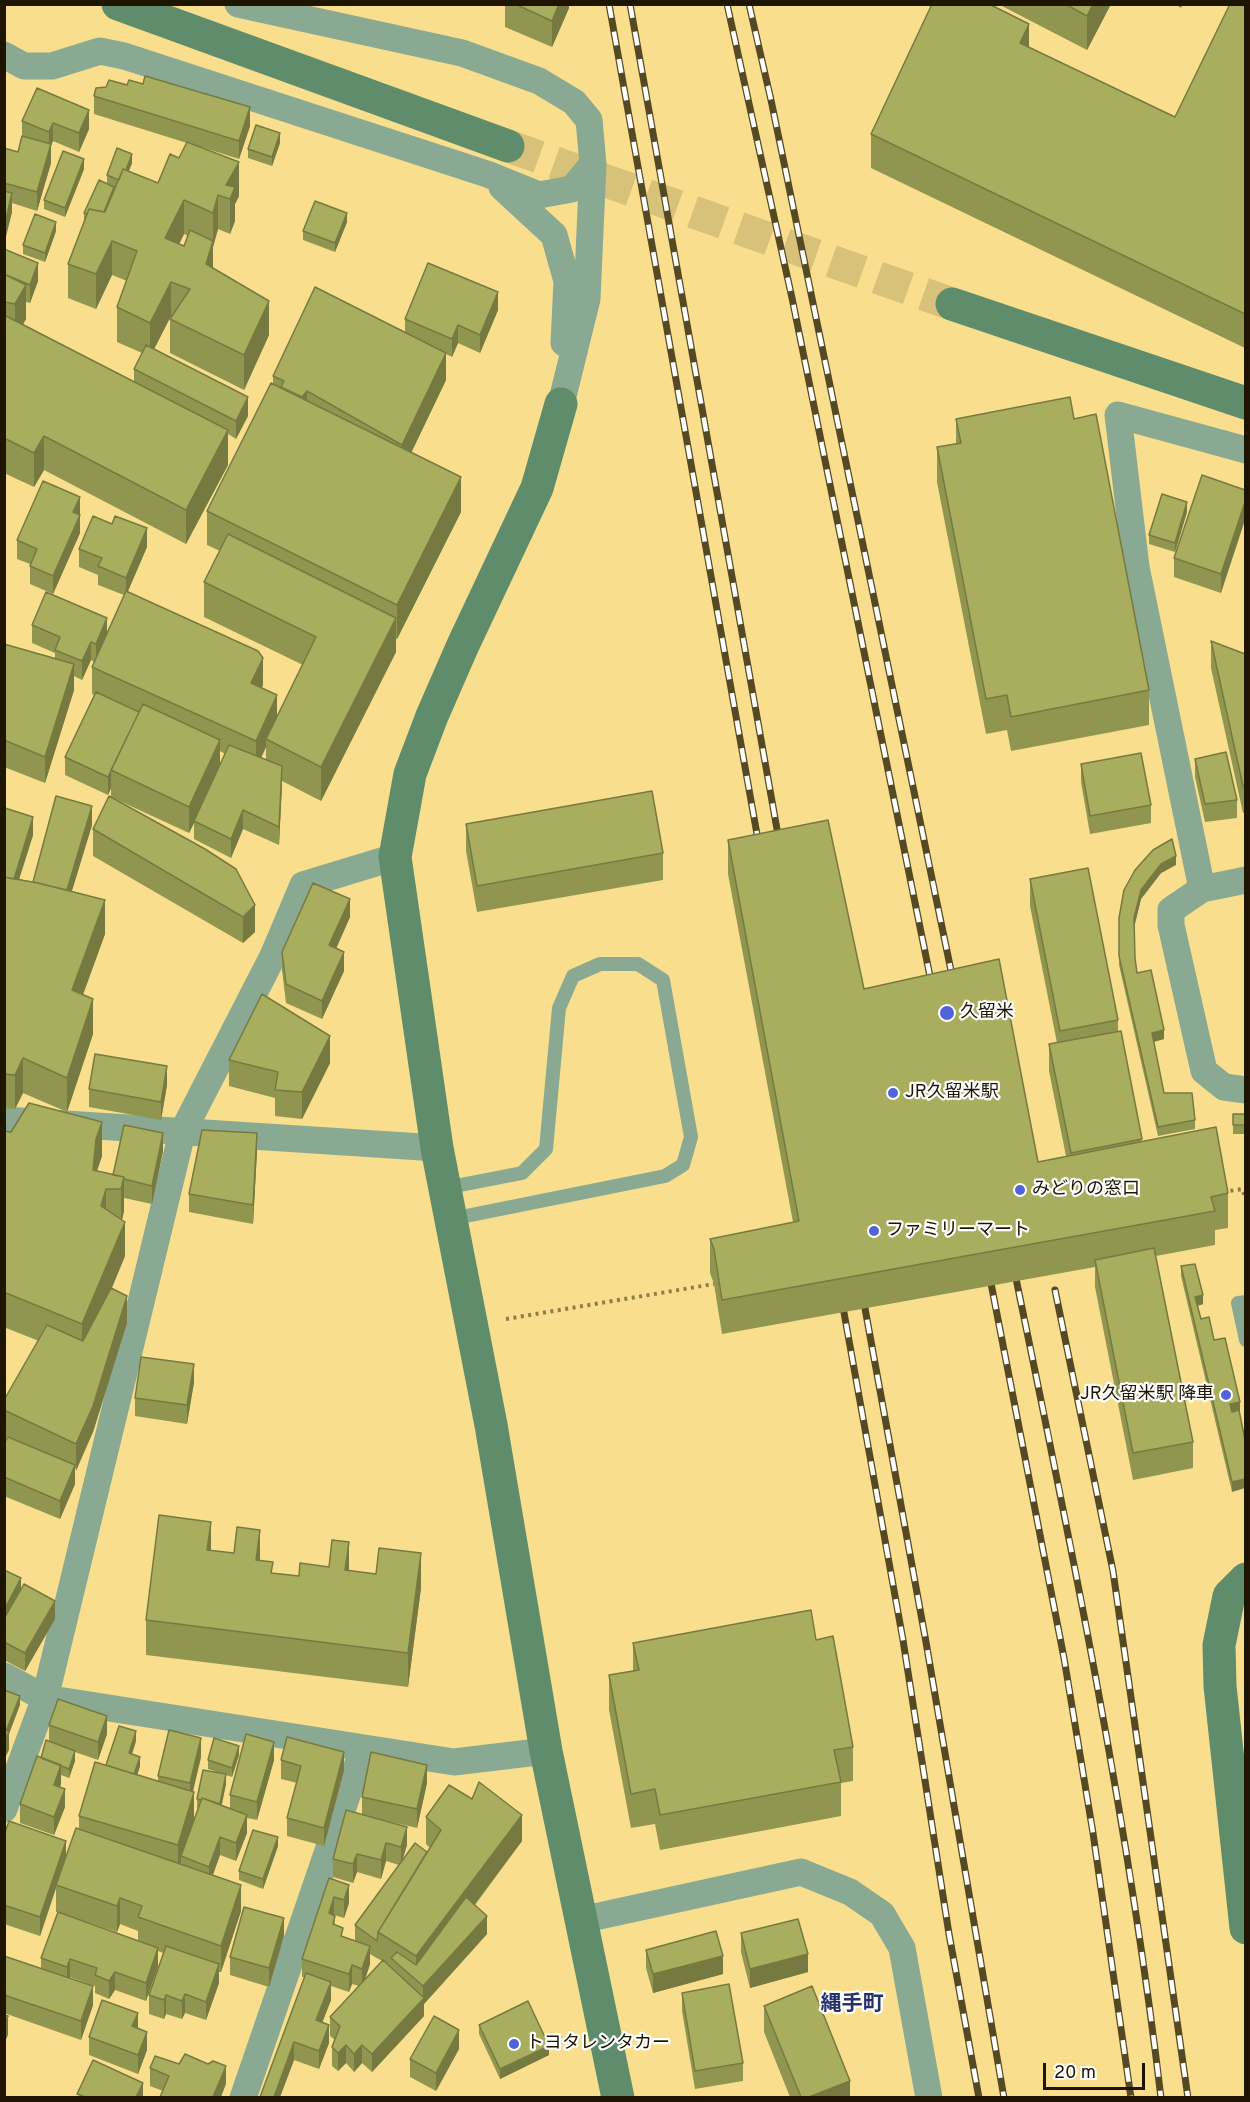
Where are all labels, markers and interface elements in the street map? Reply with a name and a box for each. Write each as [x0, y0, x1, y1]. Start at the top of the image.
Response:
place label: 久留米 [960, 1002, 1014, 1024]
marker: 久留米 [938, 1004, 956, 1022]
place label: JR久留米駅 [905, 1082, 999, 1104]
marker: JR久留米駅 [886, 1086, 900, 1100]
place label: みどりの窓口 [1032, 1179, 1140, 1201]
marker: みどりの窓口 [1013, 1183, 1027, 1197]
place label: ファミリーマート [886, 1220, 1030, 1242]
marker: ファミリーマート [867, 1224, 881, 1238]
place label: JR久留米駅 降車 [1080, 1384, 1214, 1406]
marker: JR久留米駅 降車 [1219, 1388, 1233, 1402]
district label: 縄手町 [821, 1993, 883, 2019]
place label: トヨタレンタカー [526, 2033, 670, 2055]
marker: トヨタレンタカー [507, 2037, 521, 2051]
scale bar [1046, 2051, 1148, 2089]
text: 20 m [1054, 2062, 1096, 2085]

